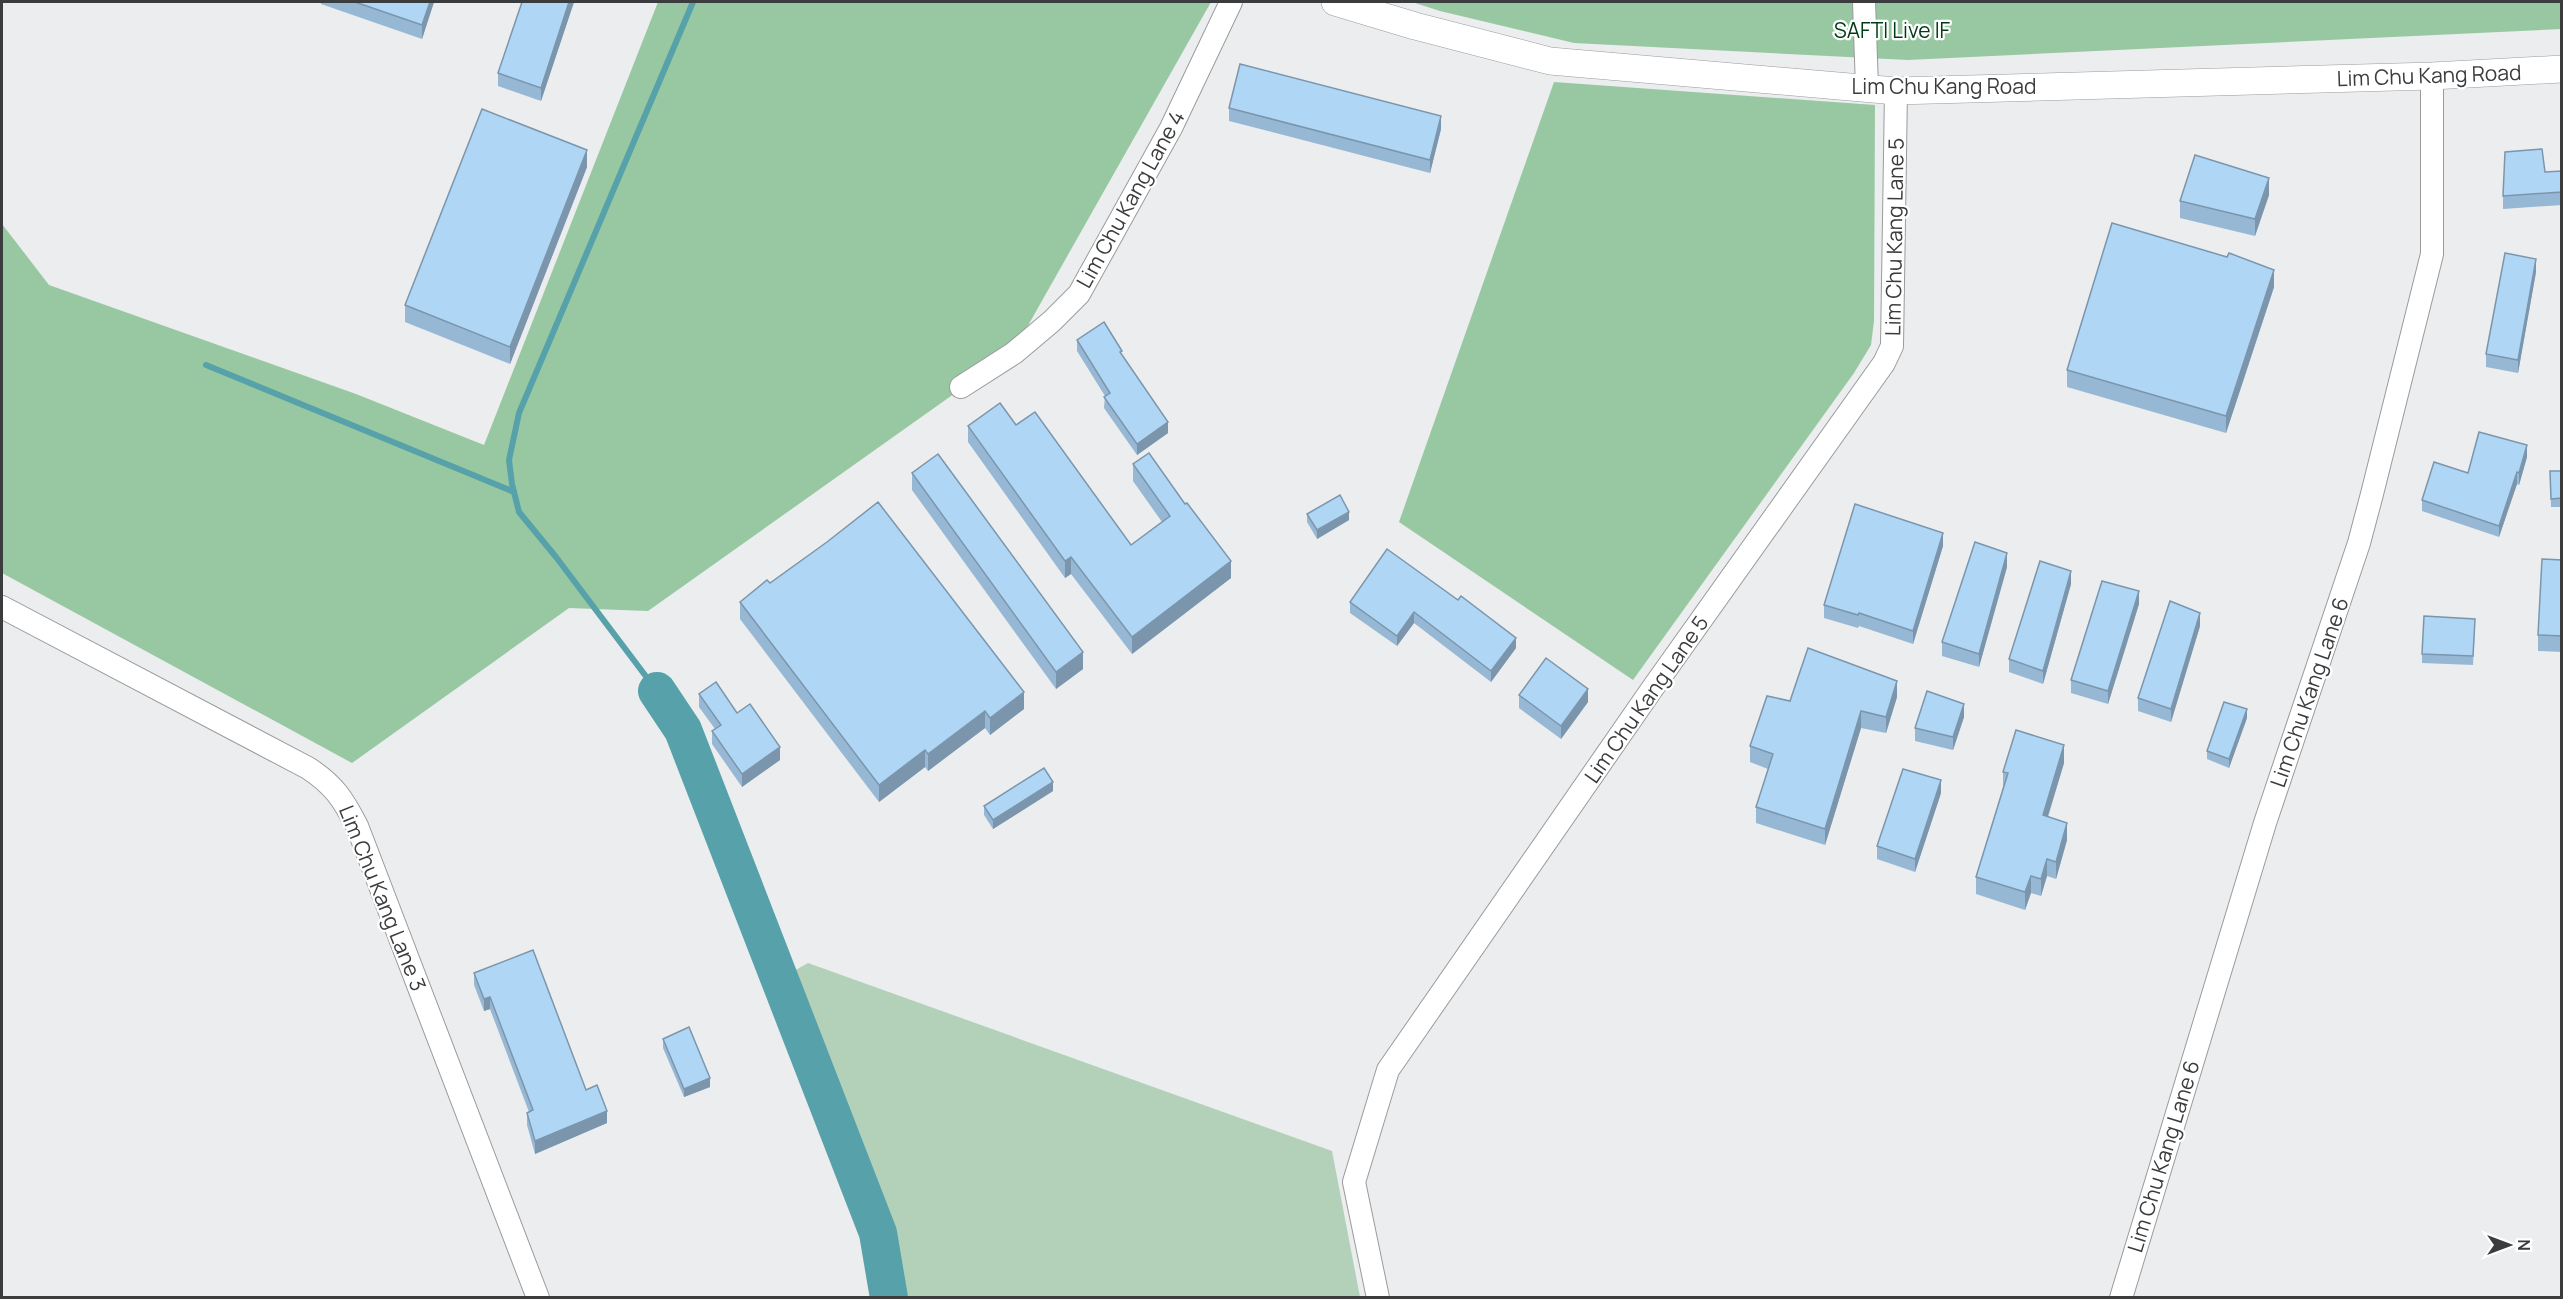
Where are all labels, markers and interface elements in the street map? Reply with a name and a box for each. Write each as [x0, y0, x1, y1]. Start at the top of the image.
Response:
park label: SAFTI Live IF [1834, 16, 1951, 44]
street label: Lim Chu Kang Road [2336, 58, 2522, 92]
street label: Lim Chu Kang Road [1852, 72, 2036, 100]
street label: Lim Chu Kang Lane 4 [1070, 105, 1190, 293]
street label: Lim Chu Kang Lane 5 [1878, 138, 1910, 336]
street label: Lim Chu Kang Lane 6 [2263, 593, 2355, 791]
street label: Lim Chu Kang Lane 5 [1578, 610, 1714, 788]
street label: Lim Chu Kang Lane 3 [333, 801, 433, 995]
street label: Lim Chu Kang Lane 6 [2120, 1057, 2206, 1255]
north arrow [2479, 1215, 2539, 1275]
text: N [2513, 1239, 2535, 1251]

